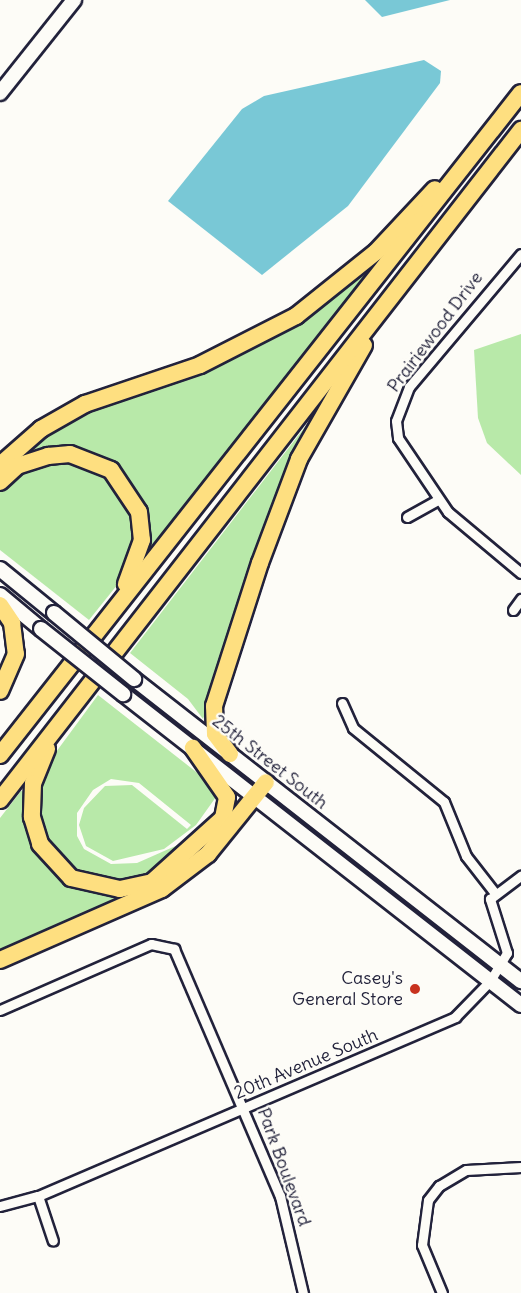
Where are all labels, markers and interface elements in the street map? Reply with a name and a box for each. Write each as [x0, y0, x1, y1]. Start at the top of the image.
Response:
street label: Prairiewood Drive [383, 268, 487, 396]
street label: 25th Street South [208, 710, 332, 814]
place label: Casey's General Store [292, 968, 403, 1010]
marker: Casey's General Store [408, 982, 422, 996]
street label: 20th Avenue South [231, 1024, 381, 1104]
street label: Park Boulevard [253, 1105, 315, 1229]

